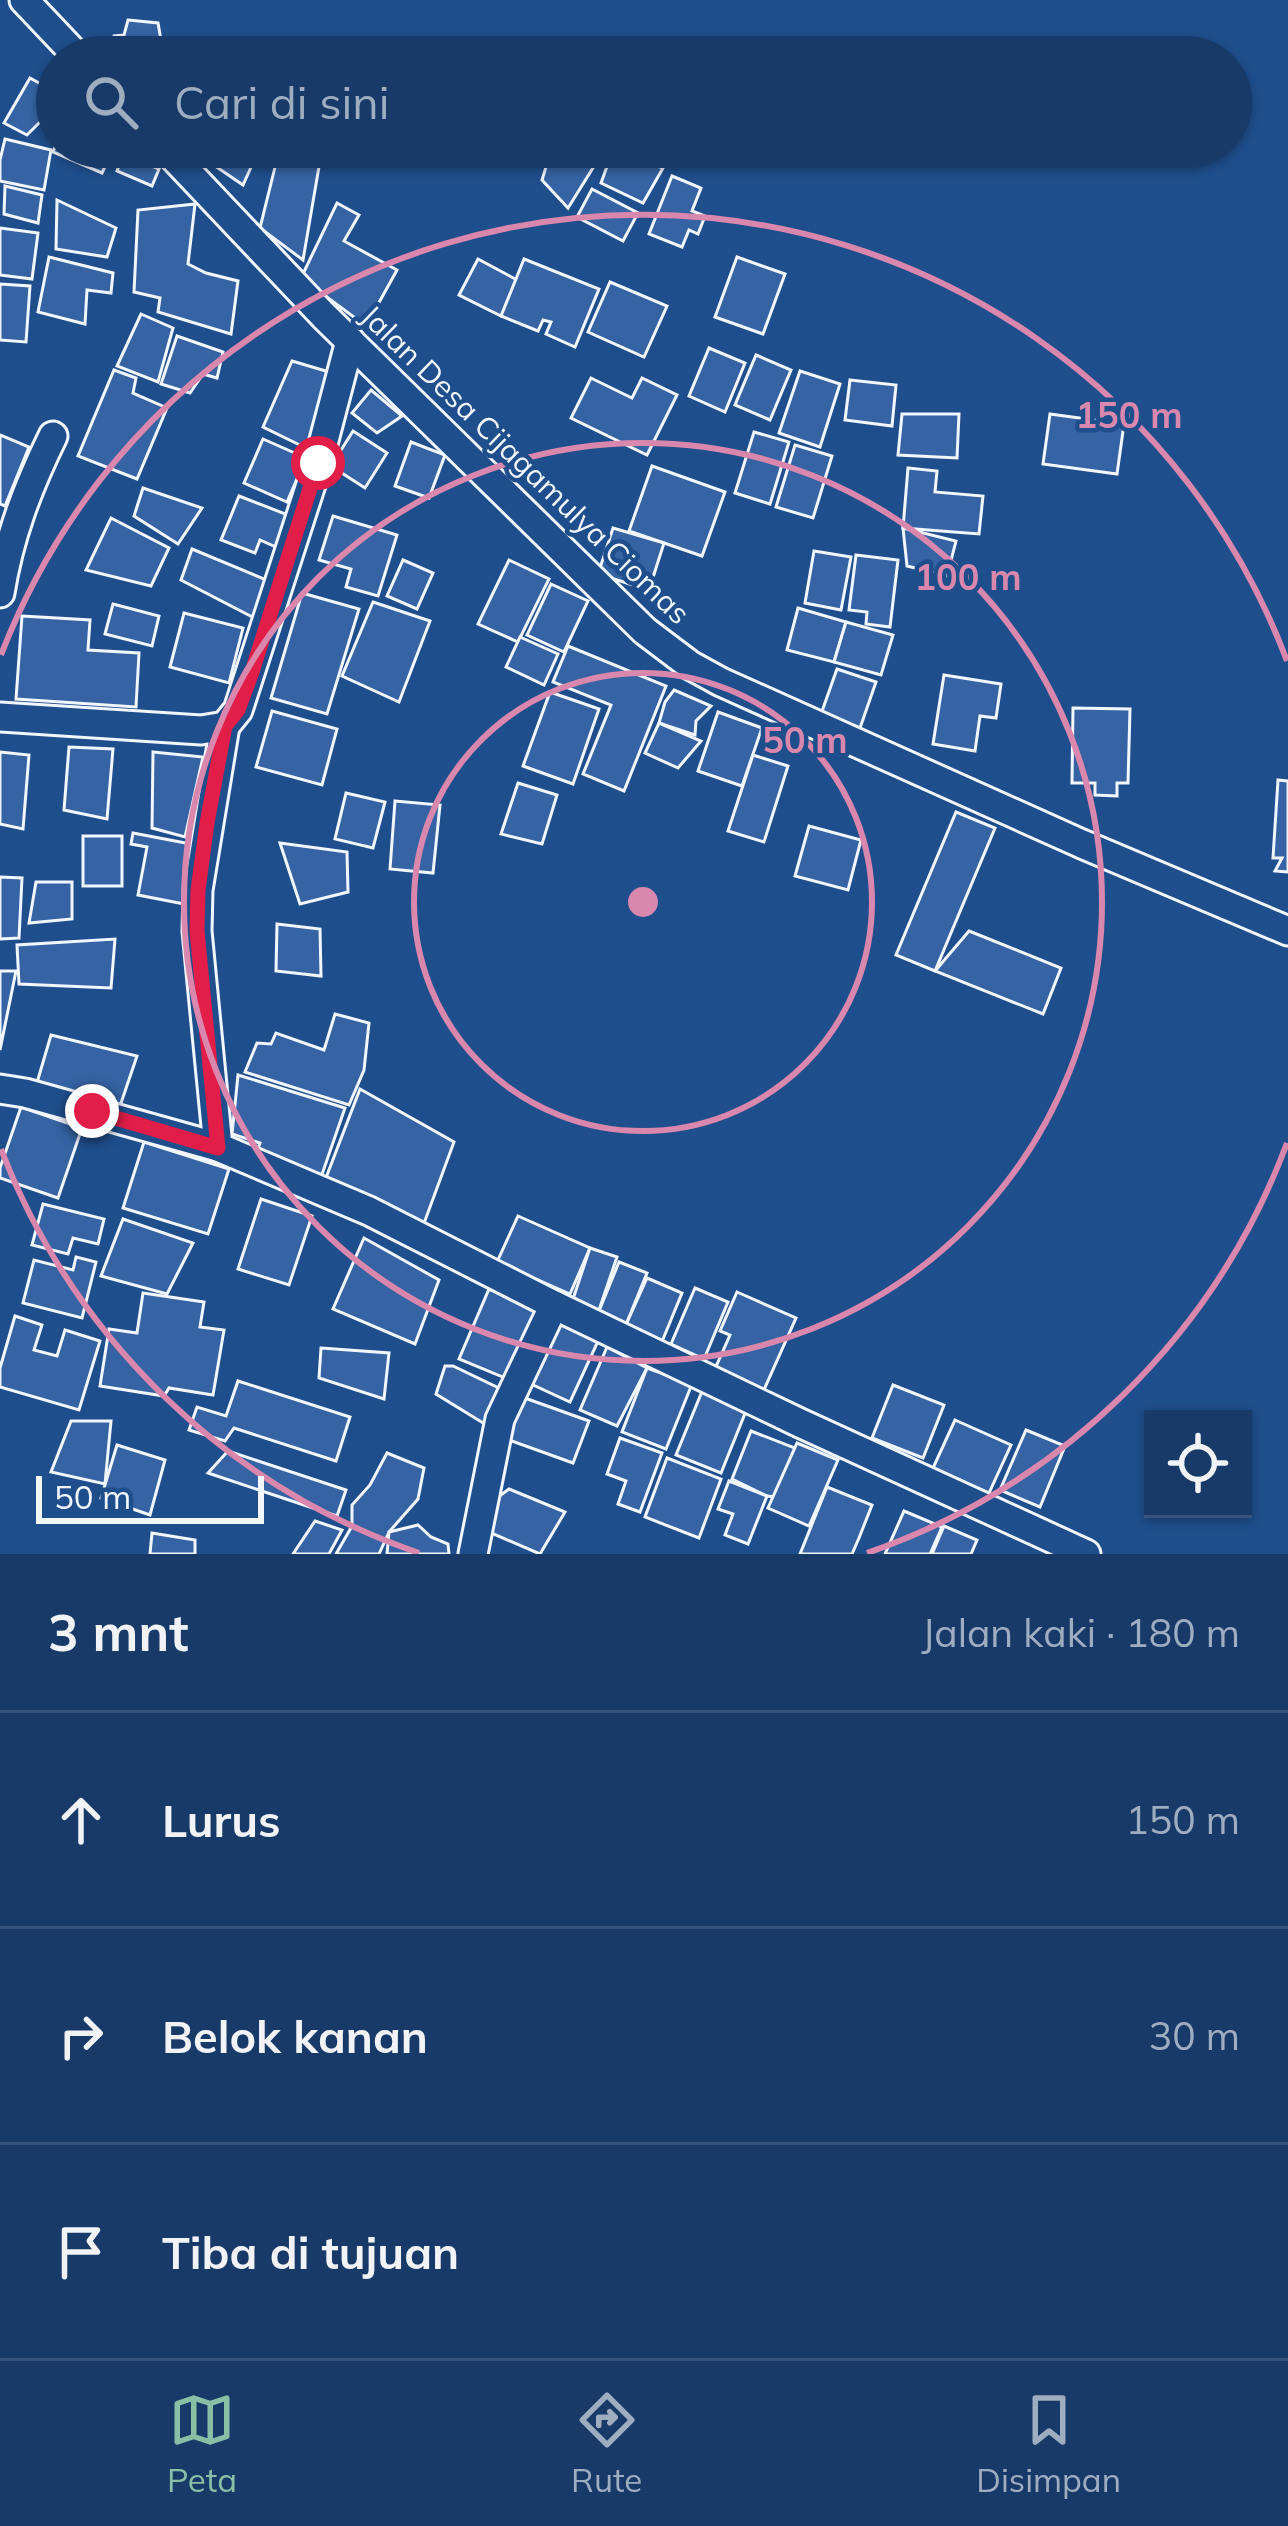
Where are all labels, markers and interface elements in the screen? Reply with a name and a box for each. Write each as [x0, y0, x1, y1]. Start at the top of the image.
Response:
search box [36, 36, 1252, 168]
icon: search [78, 69, 144, 135]
text: Cari di sini [174, 74, 389, 130]
street label: Jalan Desa Cijagamulya Ciomas [353, 297, 698, 632]
text: 150 m [1075, 392, 1183, 437]
route start [291, 436, 345, 490]
text: 100 m [914, 554, 1022, 599]
text: 50 m [762, 717, 848, 762]
centre of rings [622, 881, 664, 923]
route end [65, 1084, 119, 1138]
map controls [1144, 1410, 1252, 1518]
button: locate [1144, 1410, 1252, 1518]
scale bar [36, 1470, 264, 1523]
text: 50 m [54, 1476, 131, 1517]
text: 3 mnt [48, 1600, 189, 1664]
text: Jalan kaki · 180 m [921, 1608, 1240, 1657]
icon: ahead [48, 1787, 114, 1853]
text: Lurus [162, 1792, 281, 1848]
text: 150 m [1125, 1795, 1240, 1844]
icon: right [48, 2003, 114, 2069]
text: Belok kanan [162, 2008, 428, 2064]
text: 30 m [1149, 2011, 1240, 2060]
icon: arrive [48, 2219, 114, 2285]
text: Tiba di tujuan [162, 2224, 459, 2280]
tab: Peta [167, 2387, 237, 2500]
tab: Rute [571, 2387, 642, 2500]
tab: Disimpan [976, 2387, 1121, 2500]

